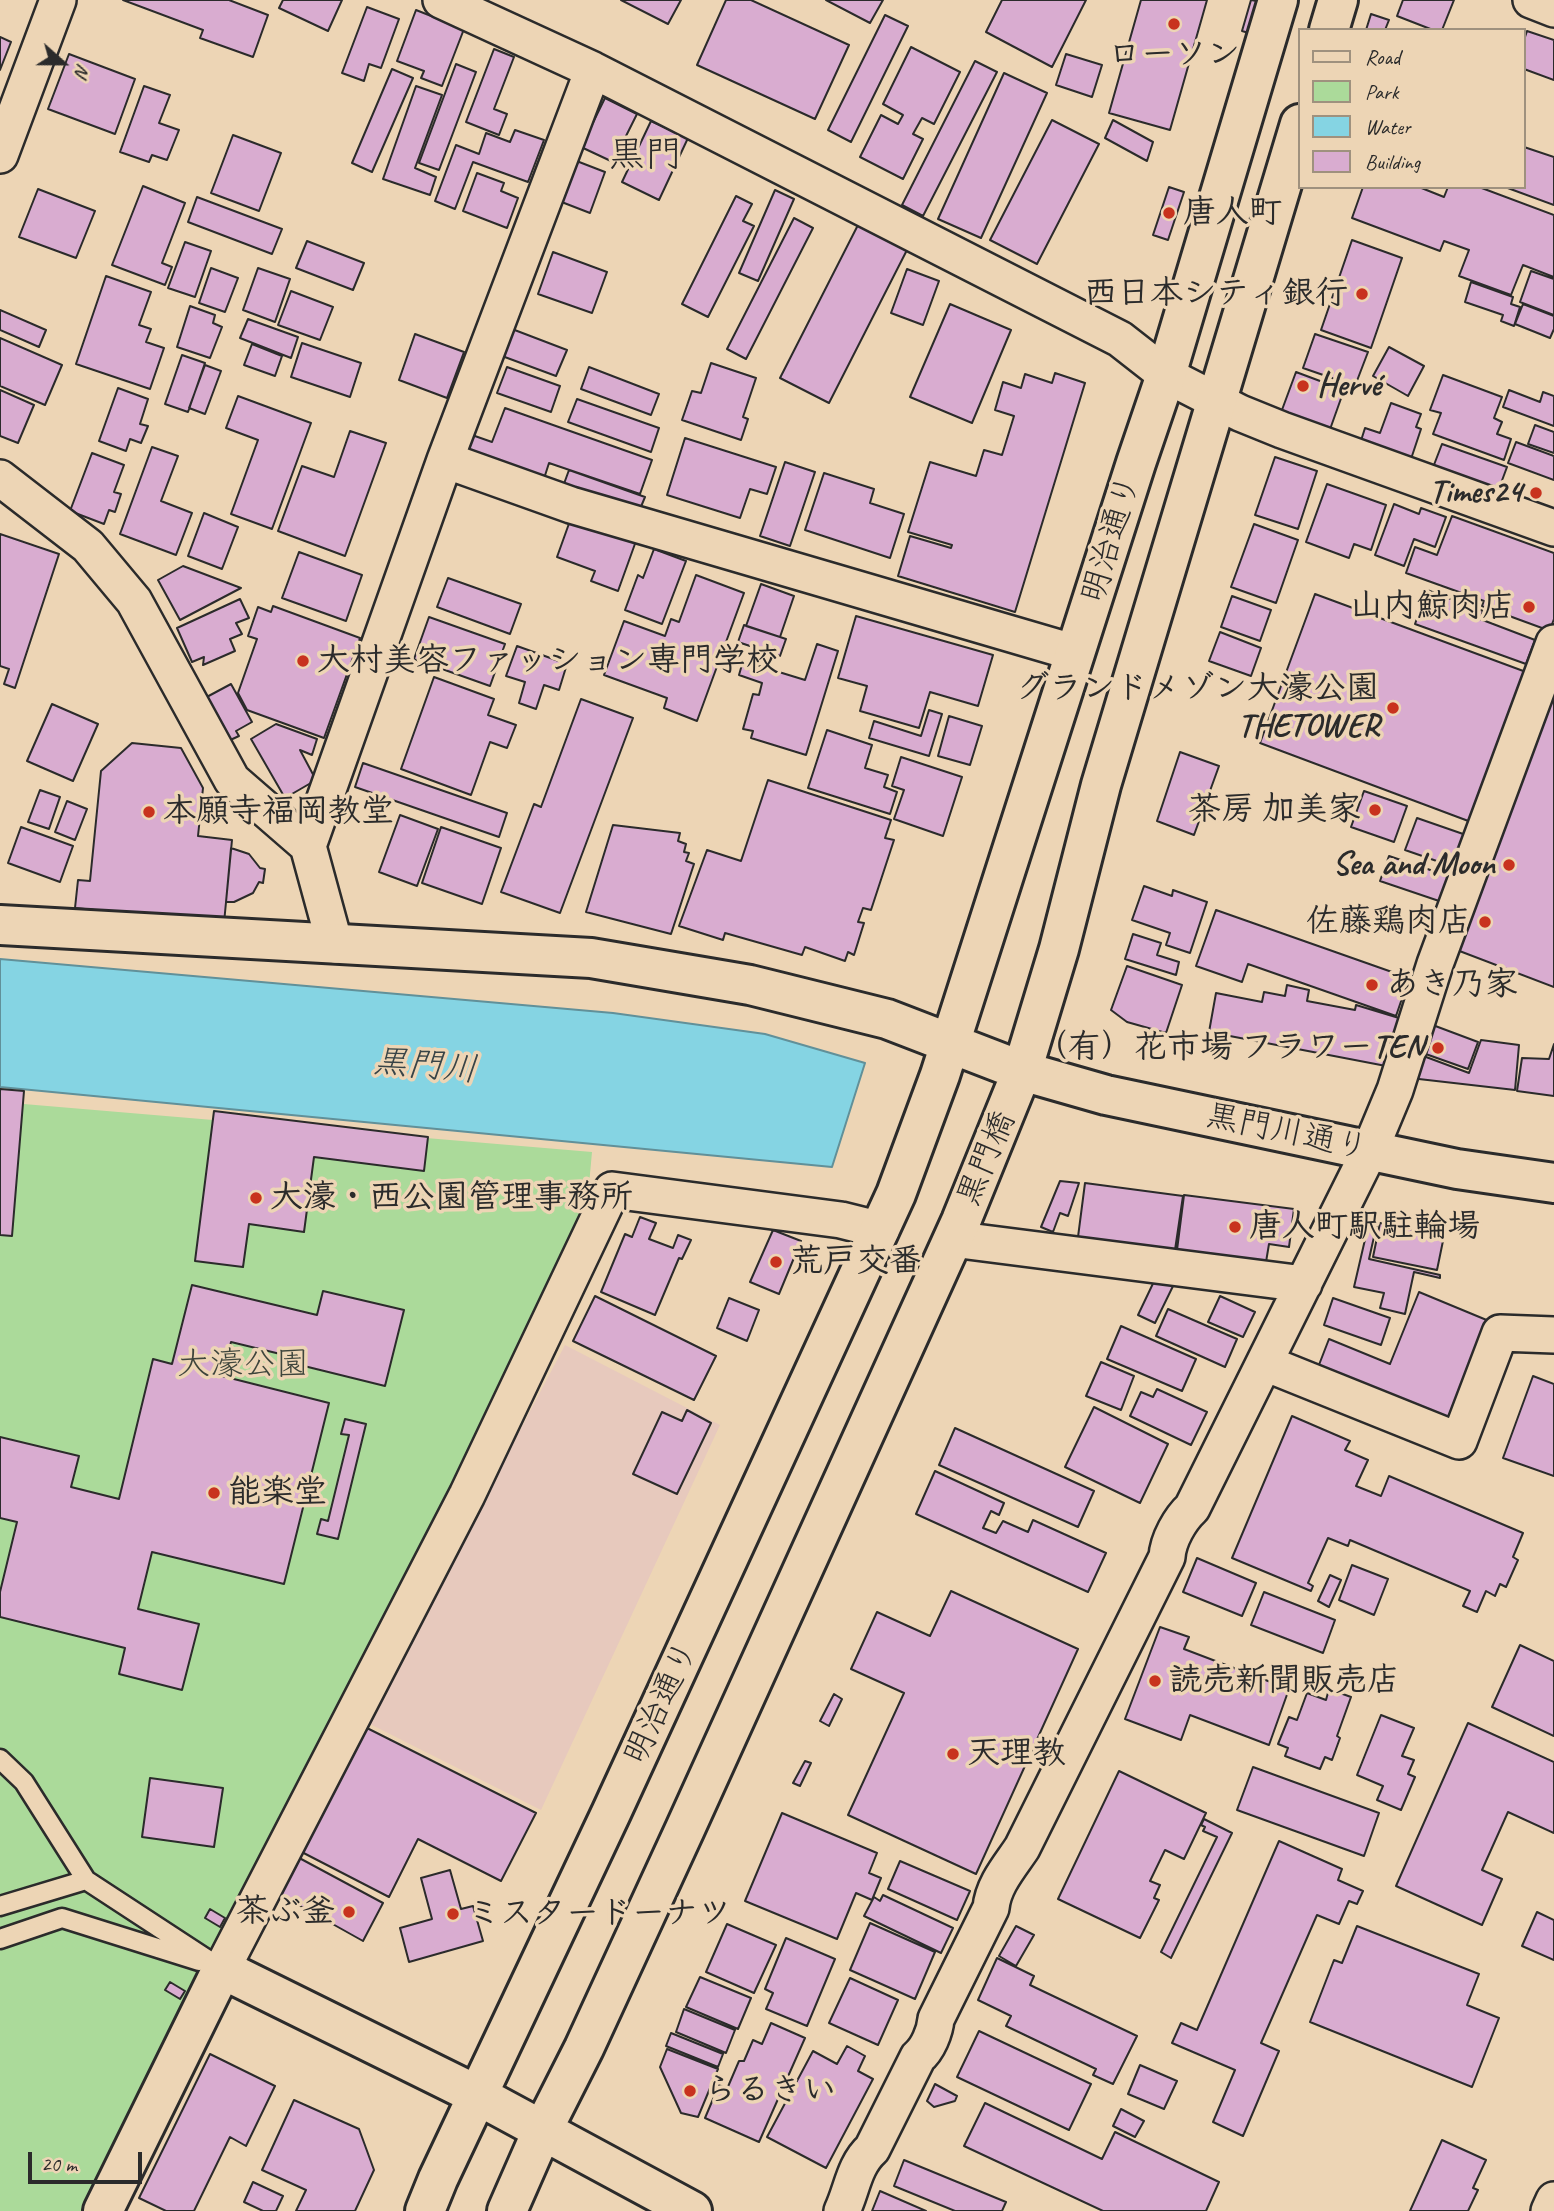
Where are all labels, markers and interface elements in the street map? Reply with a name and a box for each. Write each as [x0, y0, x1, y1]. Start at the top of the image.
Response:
marker: ローソン [1166, 16, 1182, 32]
north arrow [28, 28, 98, 98]
legend [1298, 28, 1526, 189]
place label: ローソン [1108, 35, 1240, 75]
text: Road [1365, 44, 1400, 70]
text: N [69, 61, 96, 80]
text: Park [1365, 79, 1398, 105]
text: Water [1365, 114, 1411, 140]
district label: 黒門 [608, 134, 682, 178]
text: Building [1365, 149, 1420, 175]
place label: 唐人町 [1183, 193, 1282, 233]
marker: 唐人町 [1161, 205, 1177, 221]
place label: 西日本シティ銀行 [1084, 274, 1348, 314]
marker: 西日本シティ銀行 [1354, 286, 1370, 302]
place label: Hervé [1317, 366, 1380, 406]
marker: Hervé [1295, 378, 1311, 394]
street label: 明治通り [1074, 470, 1150, 608]
place label: Times24 [1429, 473, 1522, 513]
marker: Times24 [1528, 485, 1544, 501]
place label: 山内鯨肉店 [1350, 587, 1515, 627]
marker: 山内鯨肉店 [1521, 599, 1537, 615]
place label: 大村美容ファッション専門学校 [317, 641, 779, 681]
marker: 大村美容ファッション専門学校 [295, 653, 311, 669]
place label: グランドメゾン大濠公園 THETOWER [1016, 669, 1379, 747]
marker: グランドメゾン大濠公園 THETOWER [1385, 700, 1401, 716]
place label: 茶房 加美家 [1188, 790, 1361, 830]
place label: 本願寺福岡教堂 [163, 792, 394, 832]
marker: 茶房 加美家 [1367, 802, 1383, 818]
marker: 本願寺福岡教堂 [141, 804, 157, 820]
place label: Sea and Moon [1333, 845, 1495, 885]
marker: Sea and Moon [1501, 857, 1517, 873]
place label: 佐藤鶏肉店 [1306, 902, 1471, 942]
marker: 佐藤鶏肉店 [1477, 914, 1493, 930]
place label: あき乃家 [1386, 965, 1518, 1005]
marker: あき乃家 [1364, 977, 1380, 993]
place label: （有）花市場 フラワーTEN [1035, 1028, 1424, 1068]
marker: （有）花市場 フラワーTEN [1430, 1040, 1446, 1056]
water label: 黒門川 [371, 1042, 479, 1092]
street label: 黒門川通り [1202, 1096, 1372, 1170]
street label: 黒門橋 [949, 1106, 1025, 1212]
place label: 大濠・西公園管理事務所 [270, 1178, 633, 1218]
marker: 大濠・西公園管理事務所 [248, 1190, 264, 1206]
place label: 唐人町駅駐輪場 [1249, 1207, 1480, 1247]
marker: 唐人町駅駐輪場 [1227, 1219, 1243, 1235]
place label: 荒戸交番 [790, 1242, 922, 1282]
marker: 荒戸交番 [768, 1254, 784, 1270]
park label: 大濠公園 [177, 1345, 309, 1385]
place label: 能楽堂 [228, 1473, 327, 1513]
marker: 能楽堂 [206, 1485, 222, 1501]
street label: 明治通り [616, 1635, 708, 1771]
place label: 読売新聞販売店 [1169, 1661, 1400, 1701]
marker: 読売新聞販売店 [1147, 1673, 1163, 1689]
place label: 天理教 [967, 1734, 1066, 1774]
marker: 天理教 [945, 1746, 961, 1762]
place label: 茶ぶ釜 [236, 1892, 335, 1932]
place label: ミスタードーナツ [467, 1894, 731, 1934]
marker: 茶ぶ釜 [341, 1904, 357, 1920]
marker: ミスタードーナツ [445, 1906, 461, 1922]
place label: らるきい [704, 2071, 836, 2111]
marker: らるきい [682, 2083, 698, 2099]
scale bar [32, 2138, 145, 2182]
text: 20 m [41, 2151, 77, 2177]

